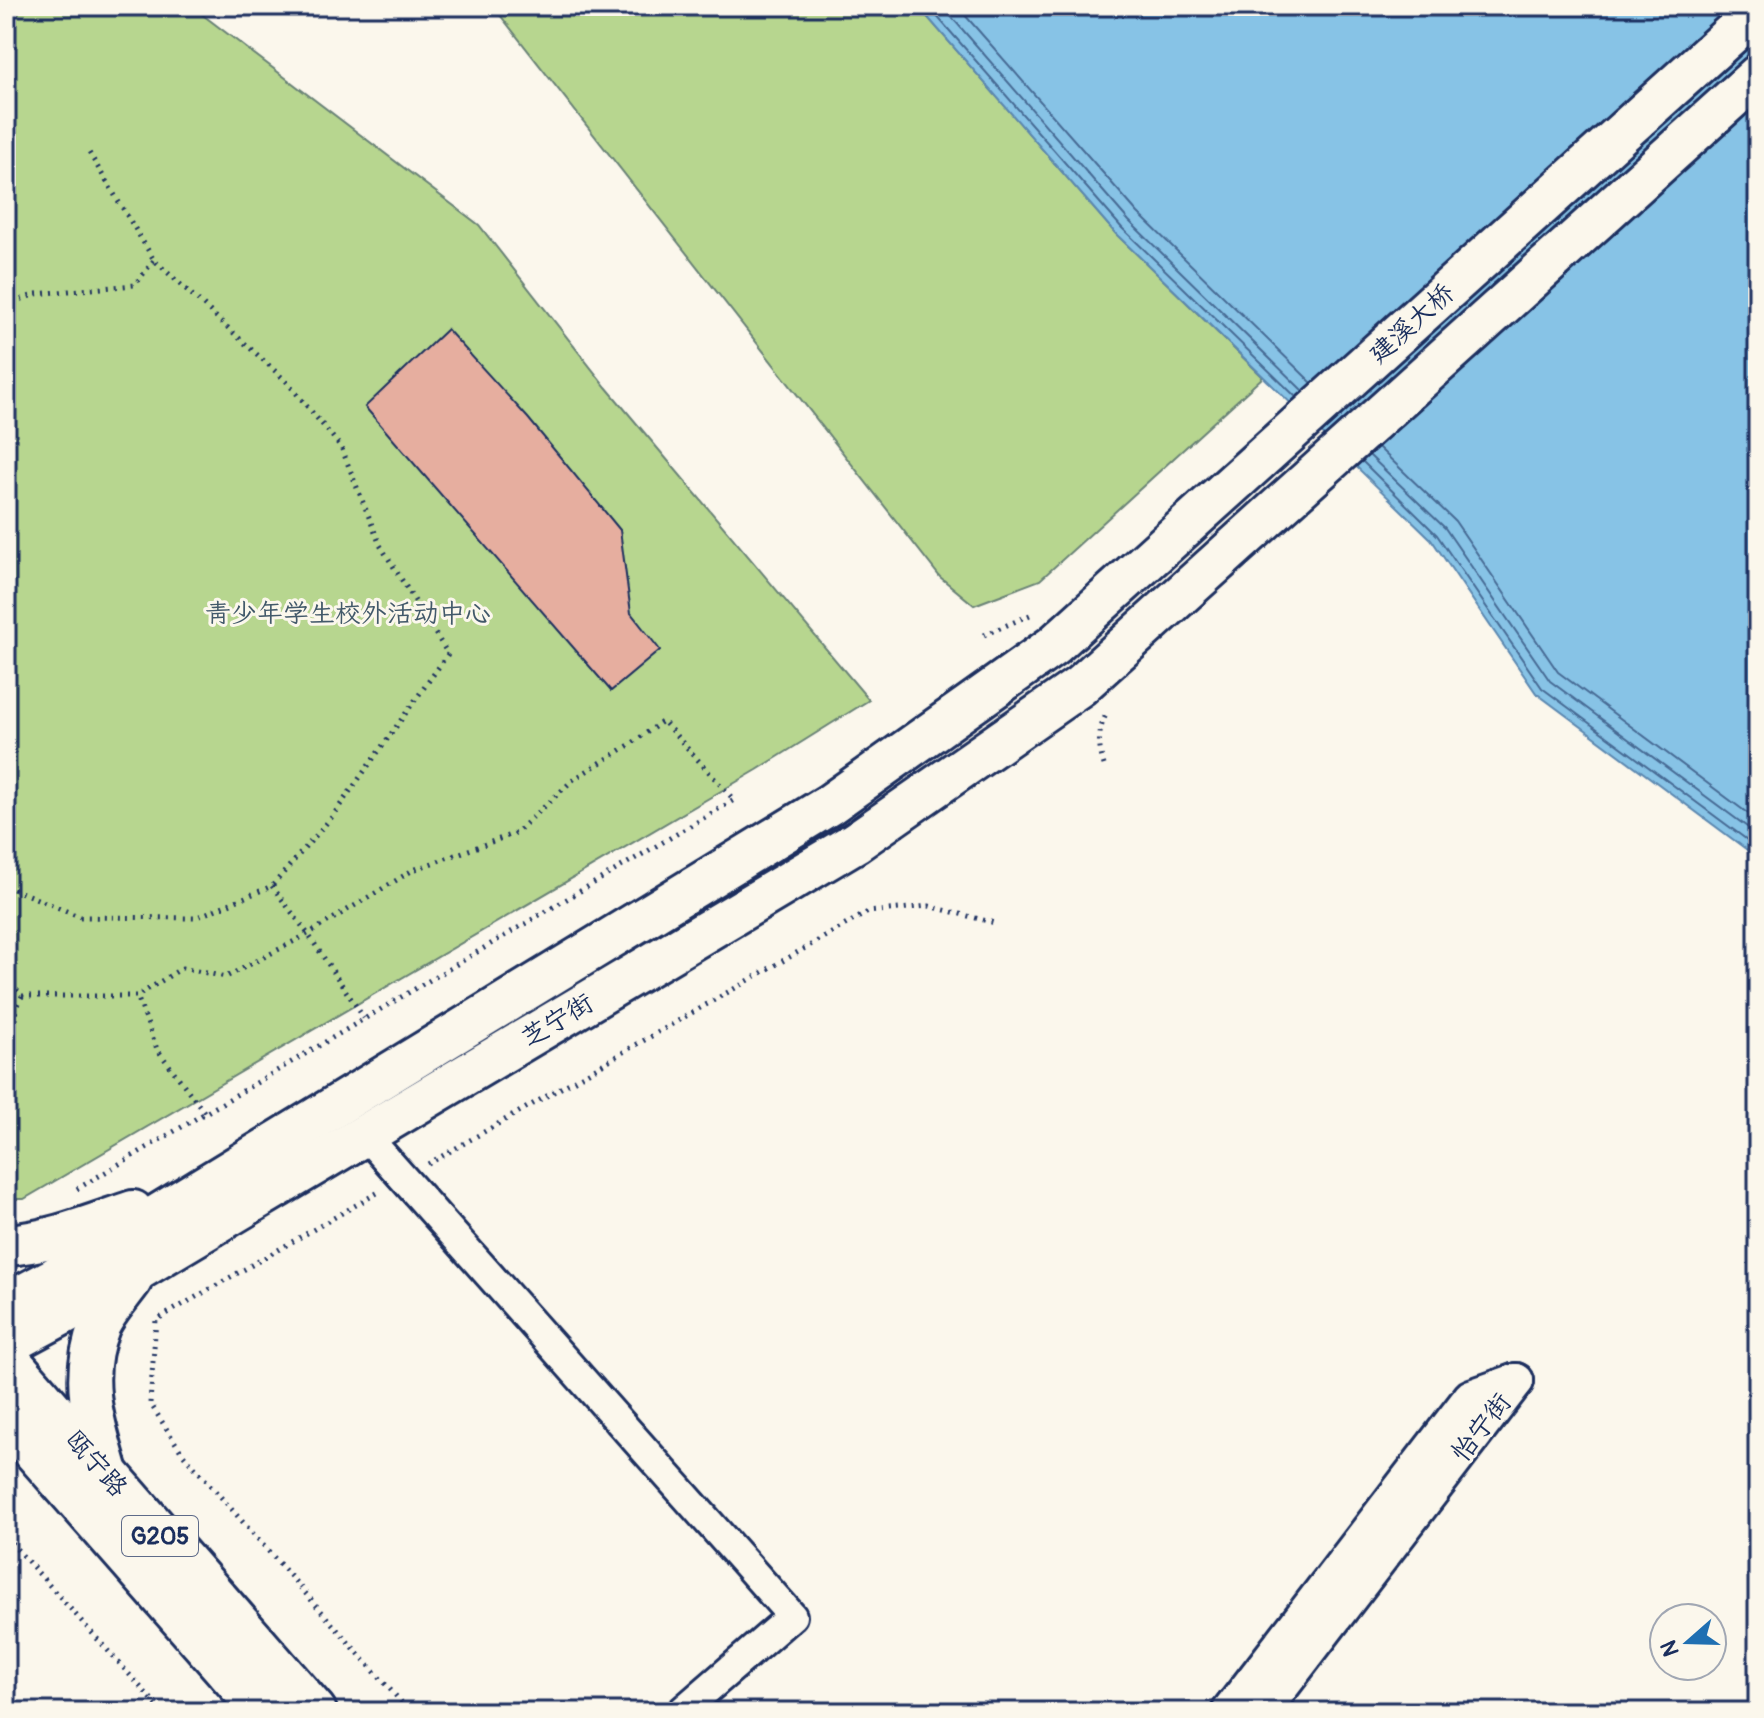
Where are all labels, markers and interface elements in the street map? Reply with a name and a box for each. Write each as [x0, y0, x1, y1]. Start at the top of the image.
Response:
street label: 建溪大桥 [1362, 277, 1461, 370]
park label: 青少年学生校外活动中心 [205, 598, 491, 630]
street label: 芝宁街 [516, 987, 599, 1055]
street label: 怡宁街 [1445, 1387, 1518, 1468]
street label: 瓯宁路 [59, 1424, 134, 1504]
road number: G205 [122, 1516, 198, 1556]
north arrow [1648, 1602, 1728, 1682]
text: N [1654, 1637, 1686, 1660]

